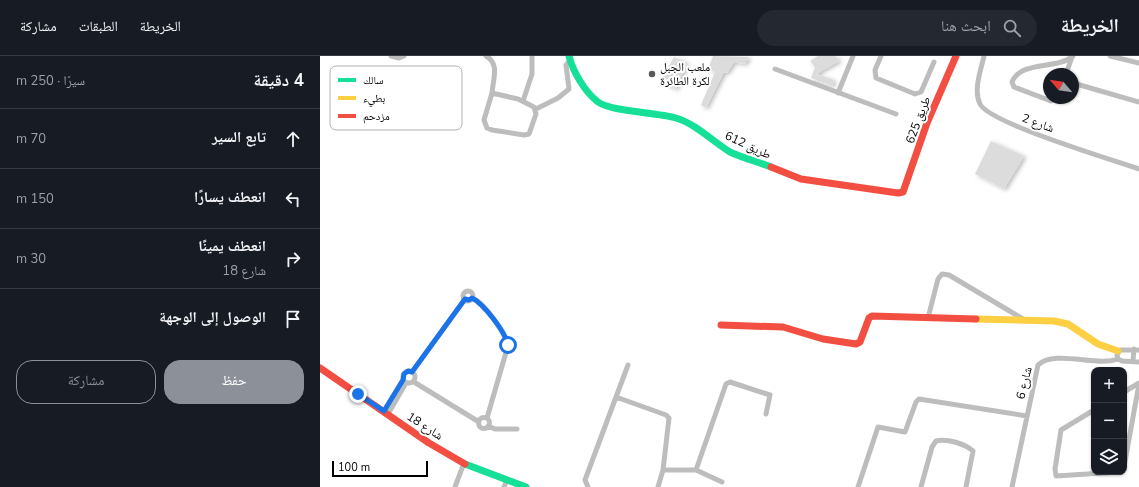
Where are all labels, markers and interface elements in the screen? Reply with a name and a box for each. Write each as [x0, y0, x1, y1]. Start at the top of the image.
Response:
search box [757, 10, 1037, 46]
text: الخريطة [1061, 13, 1119, 39]
text: ابحث هنا [941, 16, 991, 36]
text: مشاركة [20, 17, 57, 36]
text: الطبقات [79, 17, 118, 36]
text: الخريطة [140, 17, 181, 36]
icon: search [1001, 17, 1023, 39]
place label: ملعب الجبل لكرة الطائرة [660, 59, 710, 89]
legend [330, 66, 462, 130]
north arrow [1043, 68, 1079, 104]
text: 4 دقيقة [254, 69, 304, 92]
marker: ملعب الجبل لكرة الطائرة [647, 69, 657, 79]
text: سيرًا · 250 m [16, 72, 85, 90]
text: سالك [363, 73, 383, 88]
text: بطيء [363, 91, 385, 107]
street label: طريق 625 [902, 94, 934, 146]
text: مزدحم [363, 109, 390, 124]
street label: شارع 2 [1020, 110, 1056, 136]
text: تابع السير [212, 127, 266, 147]
street label: طريق 612 [722, 127, 774, 163]
icon: ahead [282, 128, 304, 150]
text: 70 m [16, 130, 46, 148]
text: انعطف يسارًا [194, 187, 266, 207]
icon: left [282, 188, 304, 210]
text: 150 m [16, 190, 54, 208]
text: انعطف يمينًا [198, 236, 266, 256]
icon: right [282, 248, 304, 270]
text: 30 m [16, 250, 46, 268]
text: شارع 18 [222, 262, 266, 280]
text: الوصول إلى الوجهة [159, 307, 266, 327]
icon: arrive [282, 308, 304, 330]
route start [499, 336, 517, 354]
button: مشاركة [16, 360, 156, 404]
button: حفظ [164, 360, 304, 404]
street label: شارع 6 [1012, 365, 1036, 401]
map controls [1091, 367, 1127, 475]
button: + [1091, 367, 1127, 403]
route end [349, 385, 367, 403]
button: − [1091, 403, 1127, 439]
street label: شارع 18 [404, 408, 446, 444]
button: layers [1091, 439, 1127, 475]
scale bar [332, 459, 428, 478]
text: 100 m [338, 460, 370, 475]

